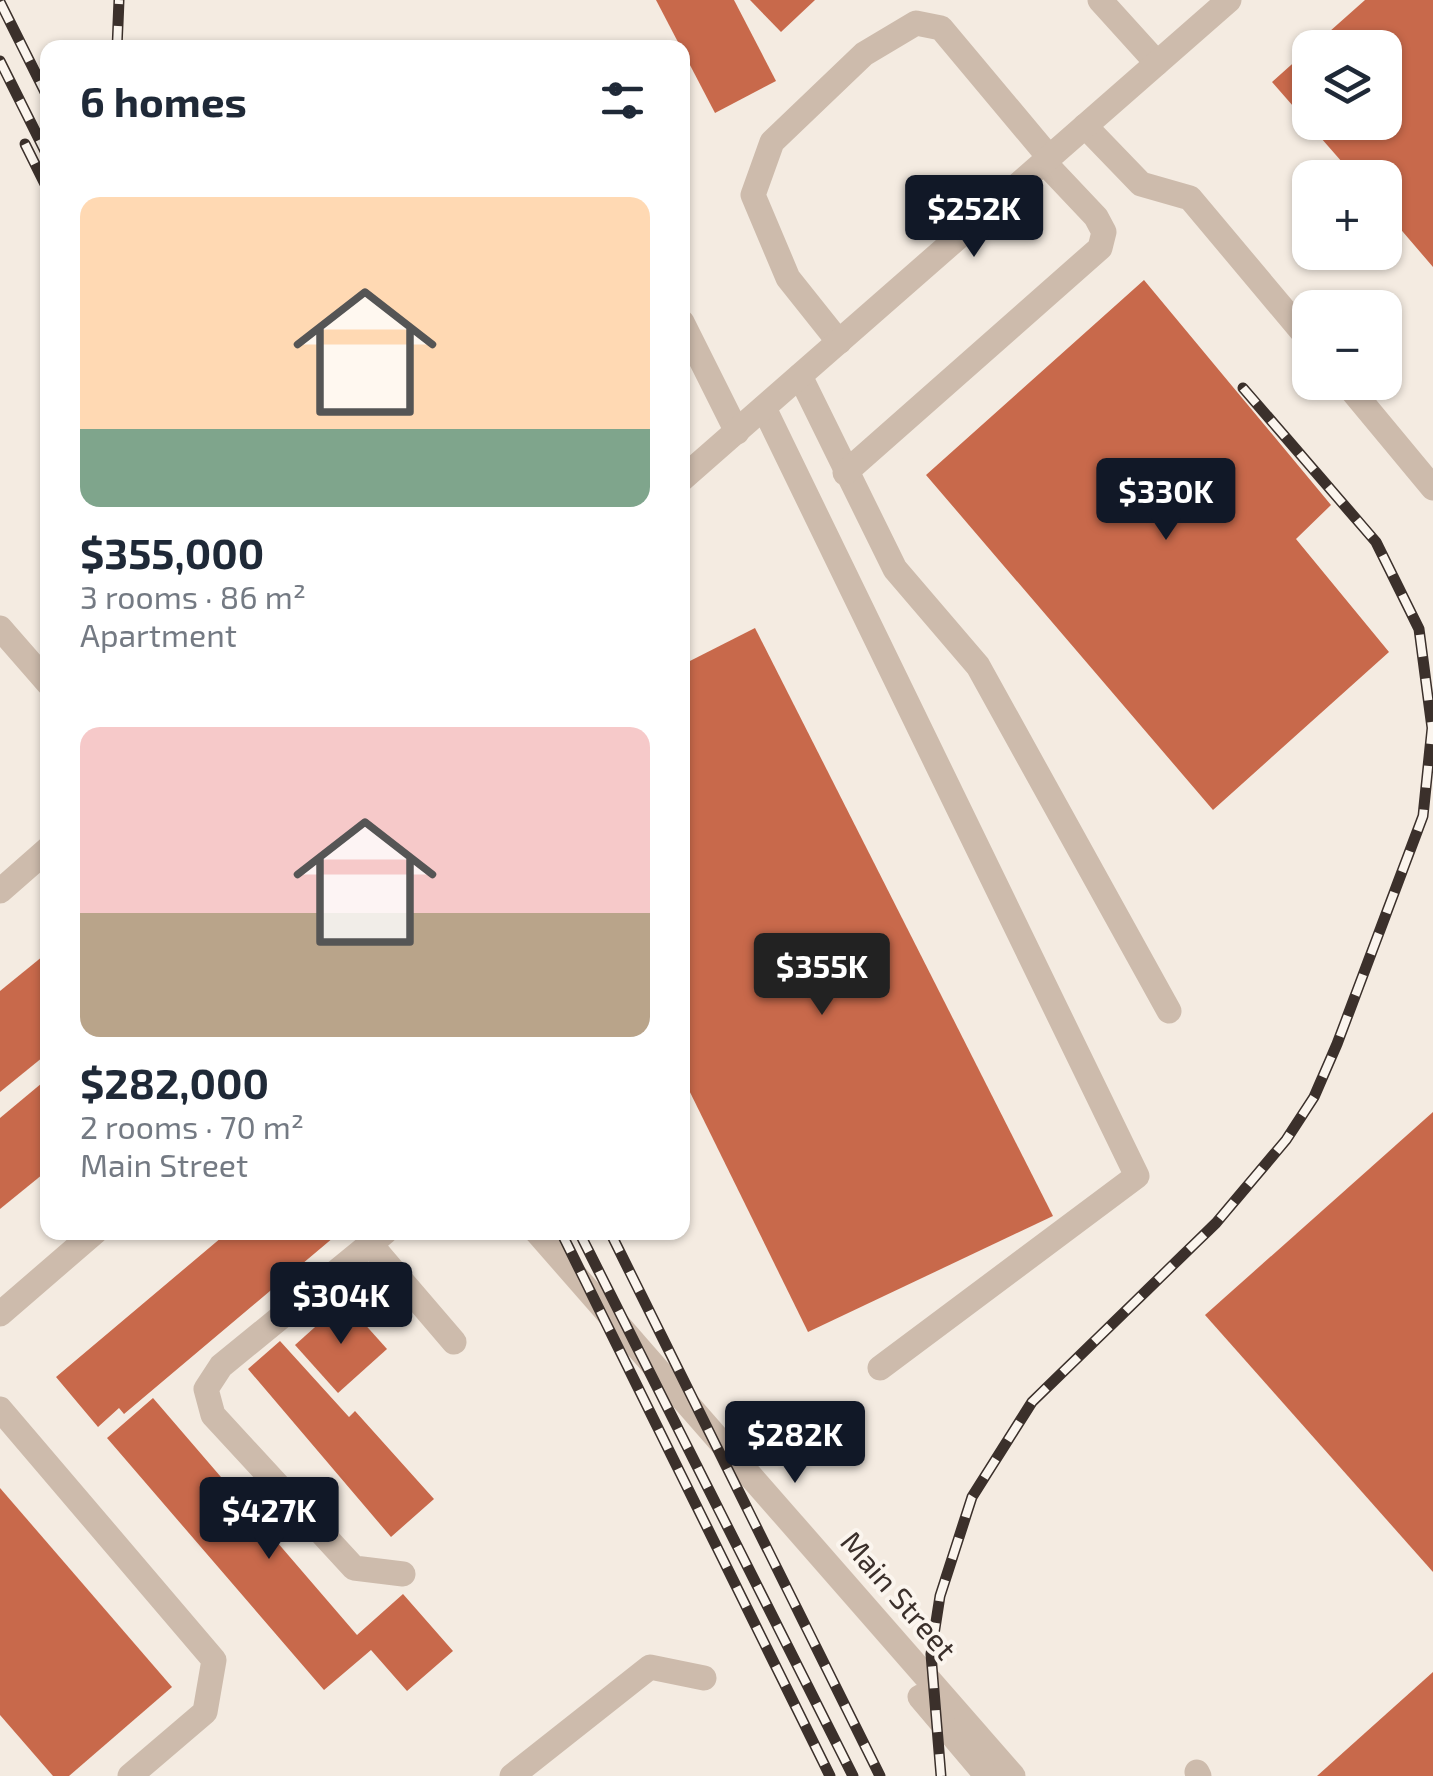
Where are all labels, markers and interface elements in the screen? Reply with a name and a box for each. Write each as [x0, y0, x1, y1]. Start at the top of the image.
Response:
map controls [1292, 30, 1402, 400]
button: layers [1292, 30, 1402, 140]
icon: filters [595, 73, 650, 128]
text: 6 homes [80, 75, 247, 125]
button: + [1292, 160, 1402, 270]
pin: $252K [904, 175, 1044, 260]
text: $252K [927, 188, 1021, 226]
icon: home [275, 262, 455, 442]
button: − [1292, 290, 1402, 400]
pin: $330K [1096, 458, 1236, 543]
text: $330K [1118, 471, 1214, 509]
text: $355,000 [80, 527, 264, 577]
text: 3 rooms · 86 m² [80, 577, 306, 615]
text: Apartment [80, 615, 237, 653]
icon: home [275, 792, 455, 972]
pin: $355K [752, 933, 892, 1018]
text: $355K [776, 946, 868, 984]
text: $282,000 [80, 1057, 269, 1107]
text: 2 rooms · 70 m² [80, 1107, 304, 1145]
text: Main Street [80, 1145, 248, 1183]
pin: $304K [271, 1262, 411, 1347]
text: $304K [292, 1275, 390, 1313]
pin: $282K [725, 1401, 865, 1486]
text: $282K [747, 1414, 843, 1452]
pin: $427K [199, 1477, 339, 1562]
text: $427K [222, 1490, 316, 1528]
street label: Main Street [834, 1523, 965, 1666]

